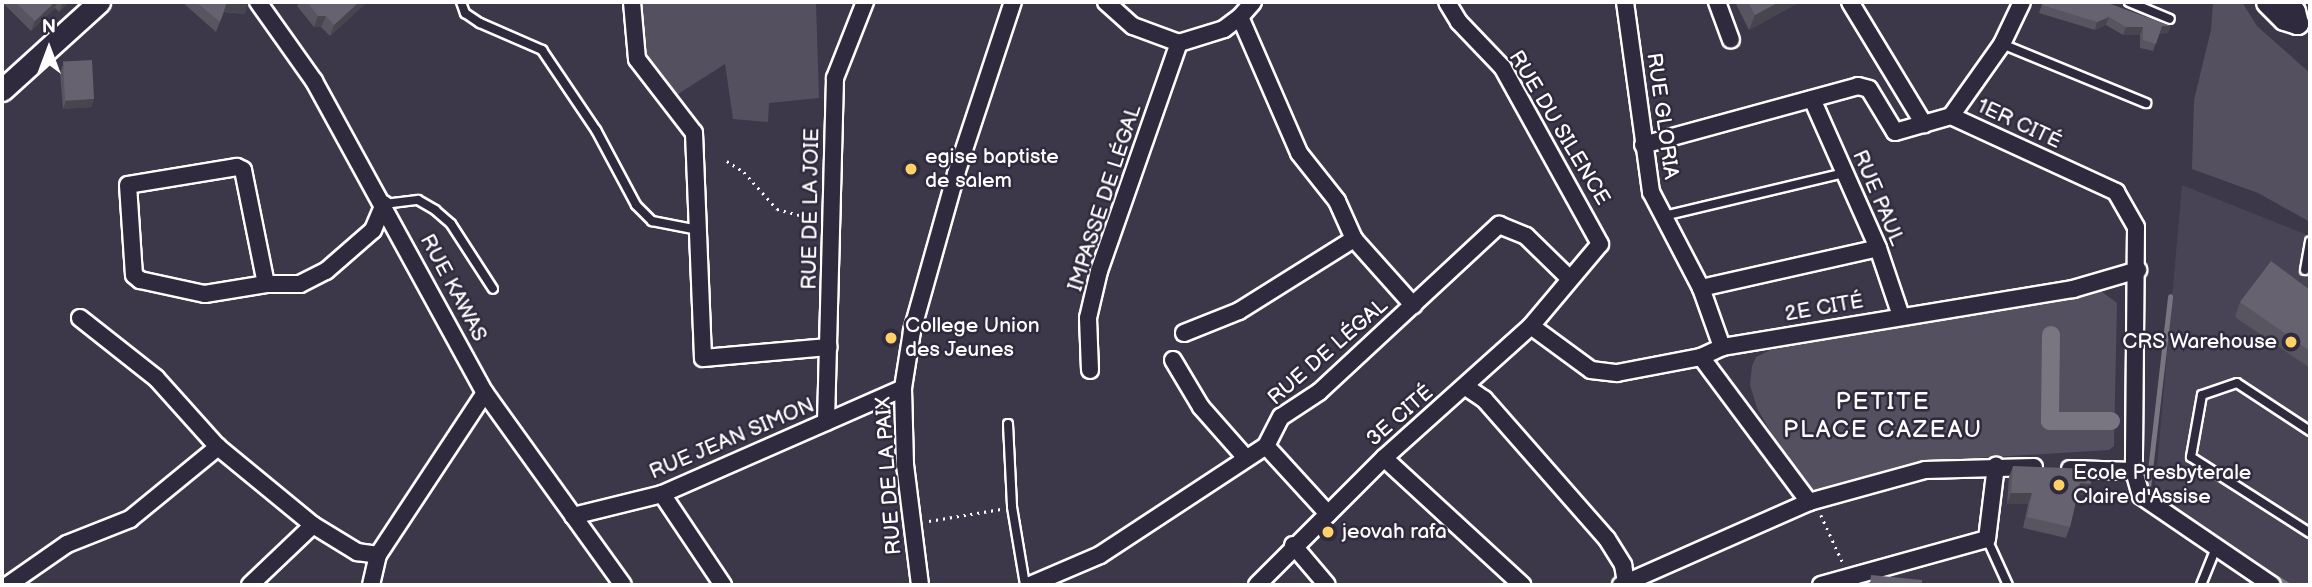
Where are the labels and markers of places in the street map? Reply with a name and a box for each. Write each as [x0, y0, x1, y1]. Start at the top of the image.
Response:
place label: egise baptiste de salem [925, 144, 1059, 194]
marker: egise baptiste de salem [903, 161, 919, 177]
place label: College Union des Jeunes [905, 313, 1040, 363]
place label: CRS Warehouse [2121, 329, 2277, 355]
marker: College Union des Jeunes [883, 330, 899, 346]
marker: CRS Warehouse [2283, 334, 2299, 350]
place label: Ecole Presbyterale Claire d'Assise [2073, 460, 2251, 510]
marker: Ecole Presbyterale Claire d'Assise [2051, 477, 2067, 493]
place label: jeovah rafa [1342, 519, 1447, 545]
marker: jeovah rafa [1320, 524, 1336, 540]

